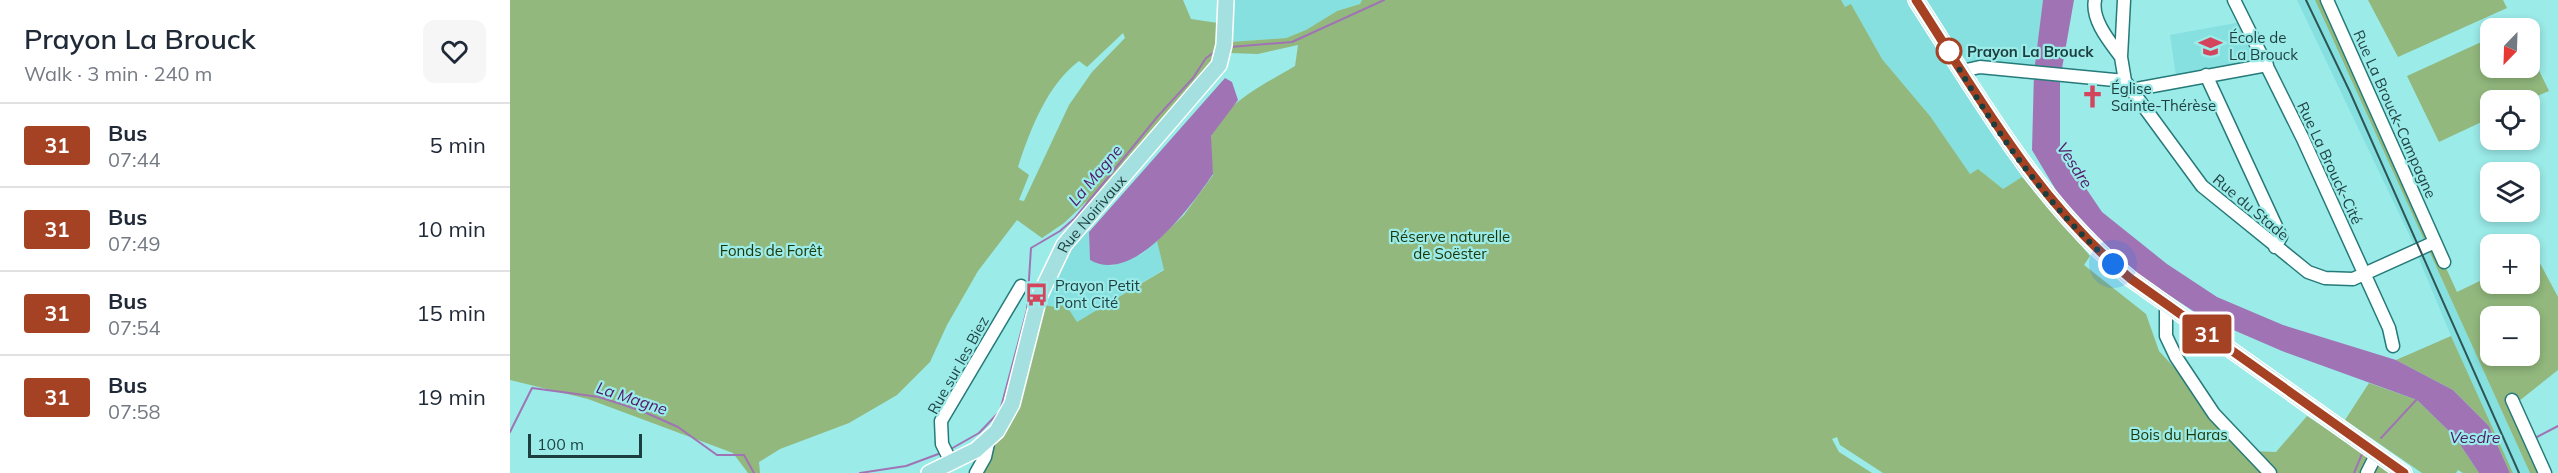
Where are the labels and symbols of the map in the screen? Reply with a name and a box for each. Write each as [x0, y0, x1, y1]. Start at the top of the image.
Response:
north arrow [2480, 18, 2540, 78]
street label: Rue La Brouck-Campagne [2349, 27, 2441, 201]
place label: École de La Brouck [2229, 28, 2298, 64]
school or university icon: École de La Brouck [2198, 33, 2224, 59]
marker: Prayon La Brouck [1936, 38, 1962, 64]
place label: Prayon La Brouck [1967, 42, 2094, 61]
place label: Église Sainte-Thérèse [2111, 79, 2216, 115]
church icon: Église Sainte-Thérèse [2080, 84, 2106, 110]
street label: Rue La Brouck-Cité [2293, 99, 2367, 227]
water label: Vesdre [2053, 138, 2097, 192]
water label: La Magne [1064, 140, 1126, 210]
street label: Rue du Stade [2209, 170, 2293, 244]
street label: Rue Noirivaux [1052, 171, 1130, 256]
park label: Réserve naturelle de Soëster [1390, 227, 1510, 263]
park label: Fonds de Forêt [720, 241, 822, 260]
your location [2098, 249, 2128, 279]
place label: Prayon Petit Pont Cité [1055, 276, 1140, 312]
bus stop icon: Prayon Petit Pont Cité [1024, 281, 1050, 307]
street label: Rue sur les Biez [923, 312, 993, 417]
line badge: 31 [2180, 314, 2234, 354]
water label: La Magne [594, 377, 670, 419]
park label: Bois du Haras [2130, 425, 2228, 444]
water label: Vesdre [2450, 427, 2501, 447]
scale bar [528, 431, 642, 458]

